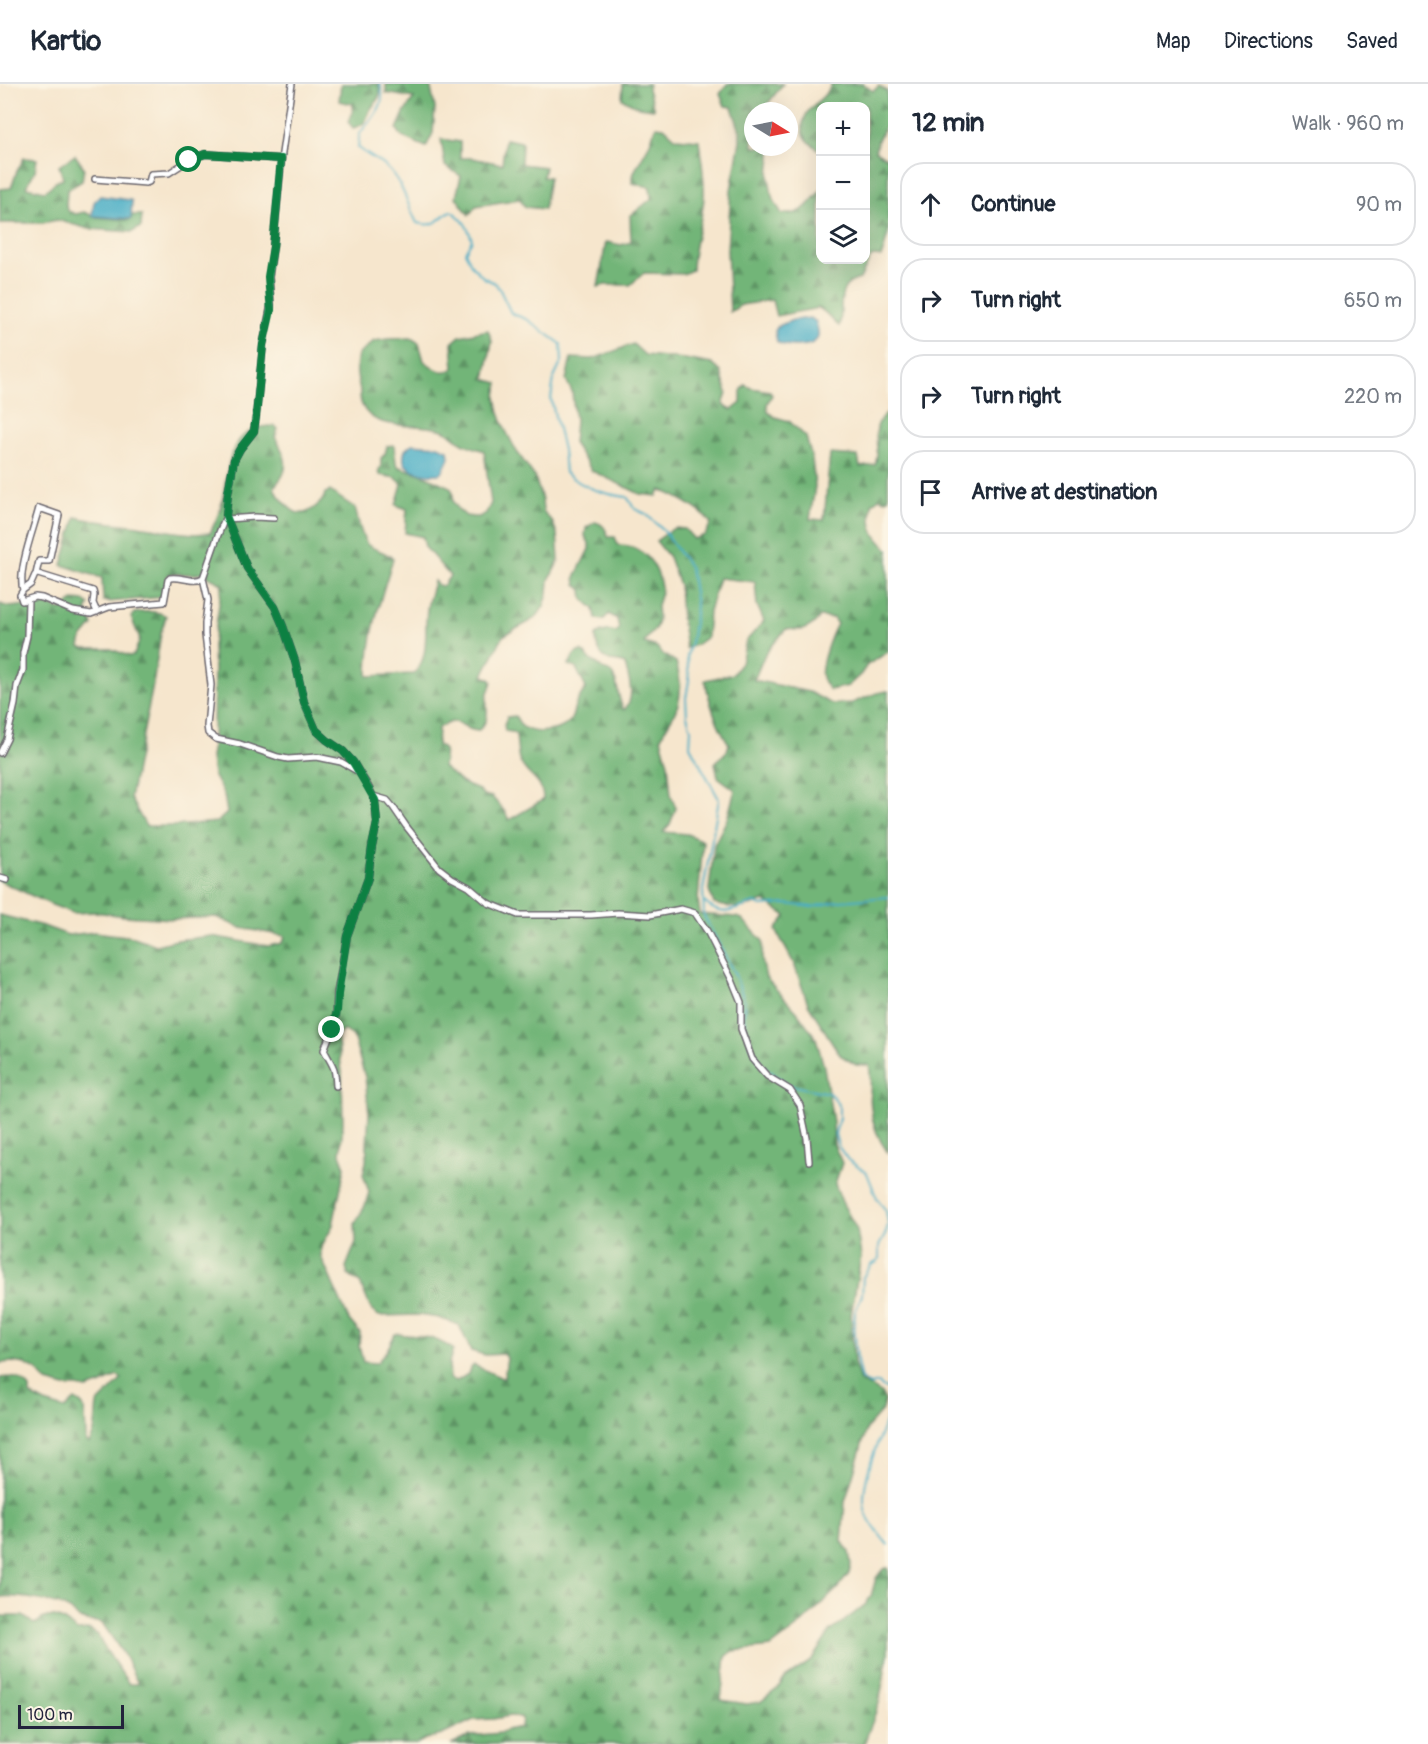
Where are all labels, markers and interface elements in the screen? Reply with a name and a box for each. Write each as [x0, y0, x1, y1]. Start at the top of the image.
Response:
text: Kartio [30, 24, 101, 59]
text: Map [1156, 28, 1191, 55]
text: Directions [1224, 28, 1313, 55]
text: Saved [1346, 28, 1398, 55]
north arrow [744, 102, 798, 156]
map controls [816, 102, 870, 264]
button: + [816, 102, 870, 156]
text: 12 min [912, 107, 985, 139]
text: Walk · 960 m [1292, 111, 1404, 136]
route start [175, 146, 201, 172]
button: − [816, 156, 870, 210]
icon: ahead [914, 188, 947, 221]
text: Continue [971, 190, 1055, 218]
text: 90 m [1356, 192, 1402, 217]
button: layers [816, 210, 870, 264]
icon: right [914, 284, 947, 317]
text: Turn right [971, 286, 1061, 314]
text: 650 m [1344, 288, 1402, 313]
icon: right [914, 380, 947, 413]
text: Turn right [971, 382, 1061, 410]
text: 220 m [1344, 384, 1402, 409]
icon: arrive [914, 476, 947, 509]
text: Arrive at destination [971, 478, 1157, 506]
route end [318, 1016, 344, 1042]
scale bar [18, 1702, 124, 1730]
text: 100 m [27, 1705, 73, 1725]

